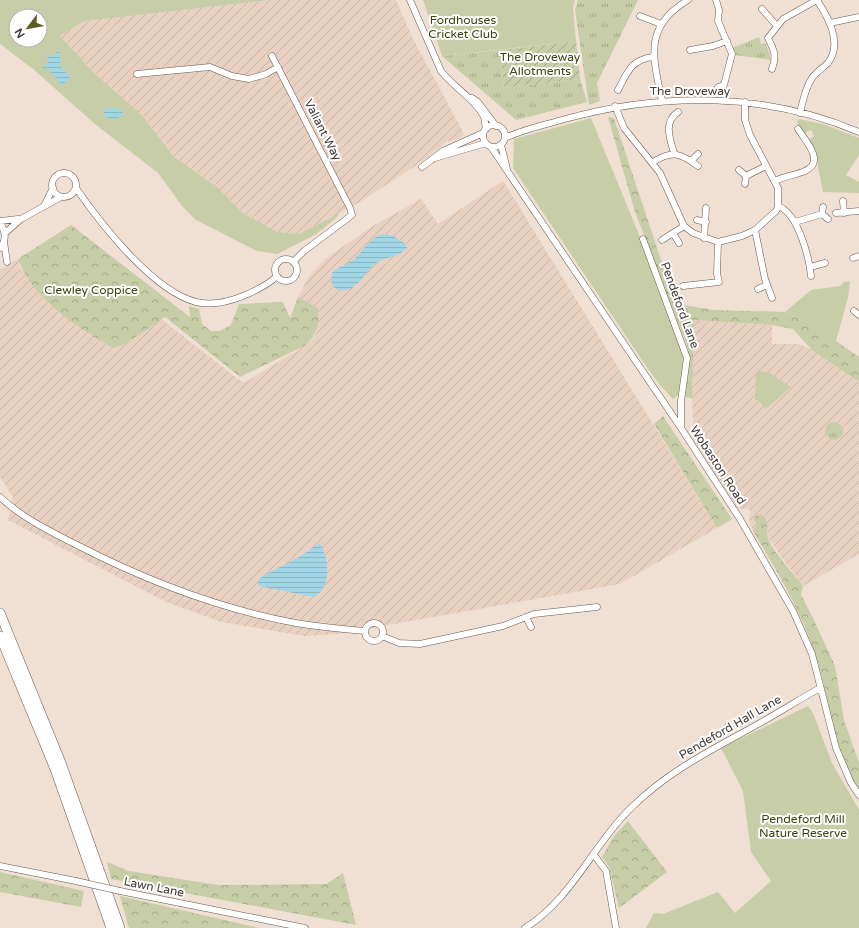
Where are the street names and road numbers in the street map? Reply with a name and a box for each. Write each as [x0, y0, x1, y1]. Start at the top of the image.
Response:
street label: The Droveway [650, 84, 731, 98]
street label: Valiant Way [302, 97, 345, 163]
street label: Pendeford Lane [658, 260, 702, 350]
street label: Wobaston Road [687, 423, 749, 507]
street label: Pendeford Hall Lane [676, 692, 784, 762]
street label: Lawn Lane [123, 874, 186, 900]

